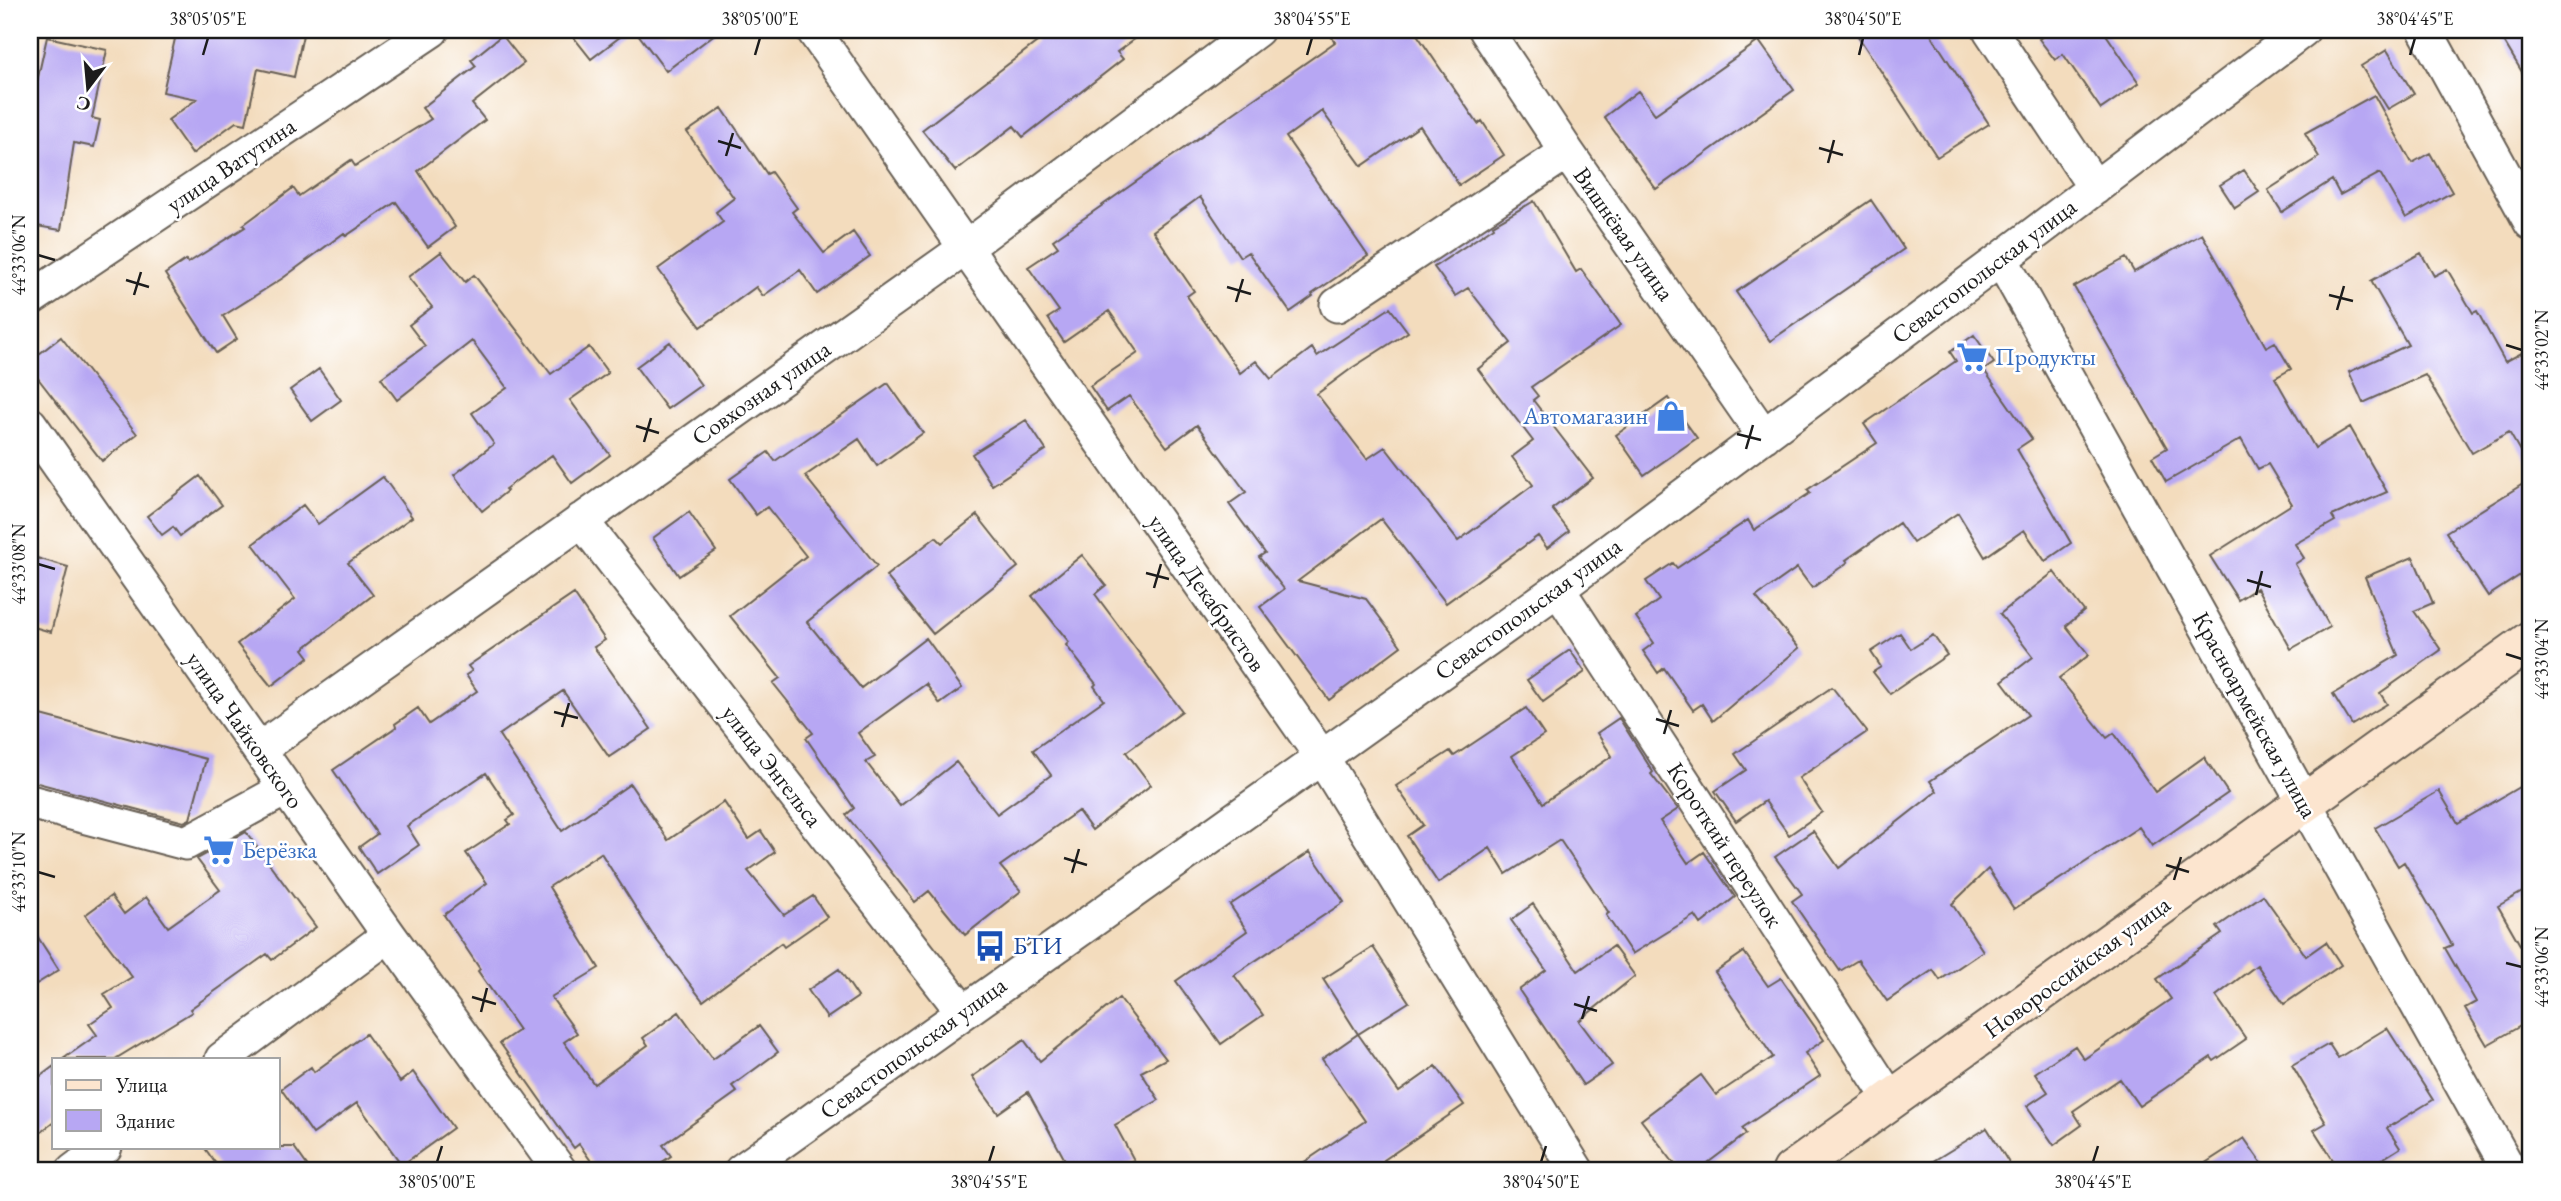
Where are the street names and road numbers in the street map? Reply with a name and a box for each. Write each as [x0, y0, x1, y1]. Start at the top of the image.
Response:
street label: улица Ватутина [160, 110, 302, 219]
street label: Вишнёвая улица [1567, 161, 1682, 307]
street label: Севастопольская улица [1885, 191, 2083, 350]
street label: Совхозная улица [685, 333, 837, 452]
street label: улица Декабристов [1141, 508, 1273, 678]
street label: Севастопольская улица [1428, 530, 1628, 687]
street label: Красноармейская улица [2186, 606, 2325, 824]
street label: улица Чайковского [180, 645, 311, 814]
street label: улица Энгельса [715, 698, 830, 834]
street label: Короткий переулок [1660, 756, 1791, 934]
street label: Новороссийская улица [1977, 888, 2177, 1045]
street label: Севастопольская улица [813, 969, 1013, 1126]

